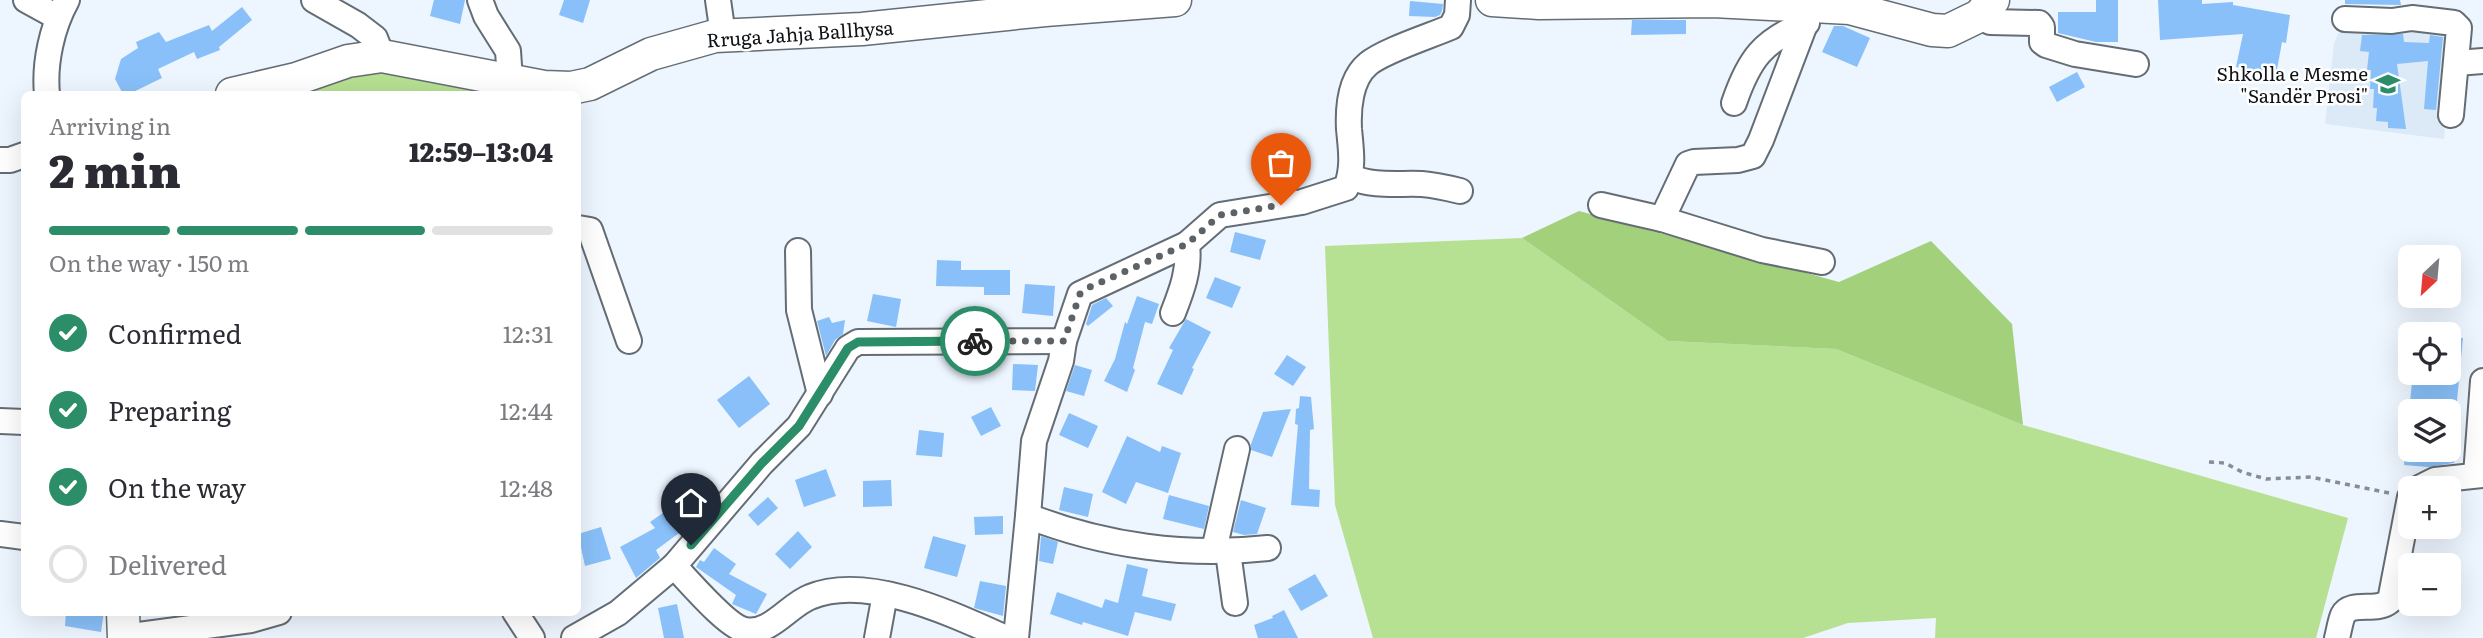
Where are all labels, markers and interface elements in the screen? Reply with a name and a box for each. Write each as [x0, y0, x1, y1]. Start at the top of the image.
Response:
street label: Rruga Jahja Ballhysa [706, 12, 895, 54]
place label: Shkolla e Mesme "Sandër Prosi" [2216, 59, 2368, 109]
school or university icon: Shkolla e Mesme "Sandër Prosi" [2374, 70, 2402, 98]
text: Arriving in [49, 108, 171, 142]
text: 12:59–13:04 [409, 131, 553, 170]
pin [1251, 133, 1311, 205]
text: 2 min [49, 134, 181, 202]
icon: bag [1262, 144, 1300, 182]
text: On the way · 150 m [49, 245, 249, 279]
north arrow [2398, 245, 2460, 308]
map controls [2398, 245, 2461, 616]
courier [940, 306, 1010, 376]
text: Confirmed [108, 313, 242, 352]
icon: check [49, 314, 87, 352]
text: 12:31 [503, 316, 553, 350]
icon: bike [956, 322, 994, 360]
button: locate [2398, 322, 2461, 385]
text: Preparing [108, 390, 231, 429]
icon: check [49, 391, 87, 429]
text: 12:44 [499, 393, 553, 427]
button: layers [2398, 399, 2461, 462]
text: On the way [108, 467, 246, 506]
icon: check [49, 468, 87, 506]
text: 12:48 [499, 470, 553, 504]
pin [661, 473, 721, 545]
button: + [2398, 476, 2461, 539]
icon: home [672, 484, 710, 522]
text: Delivered [108, 544, 227, 583]
button: − [2398, 553, 2461, 616]

